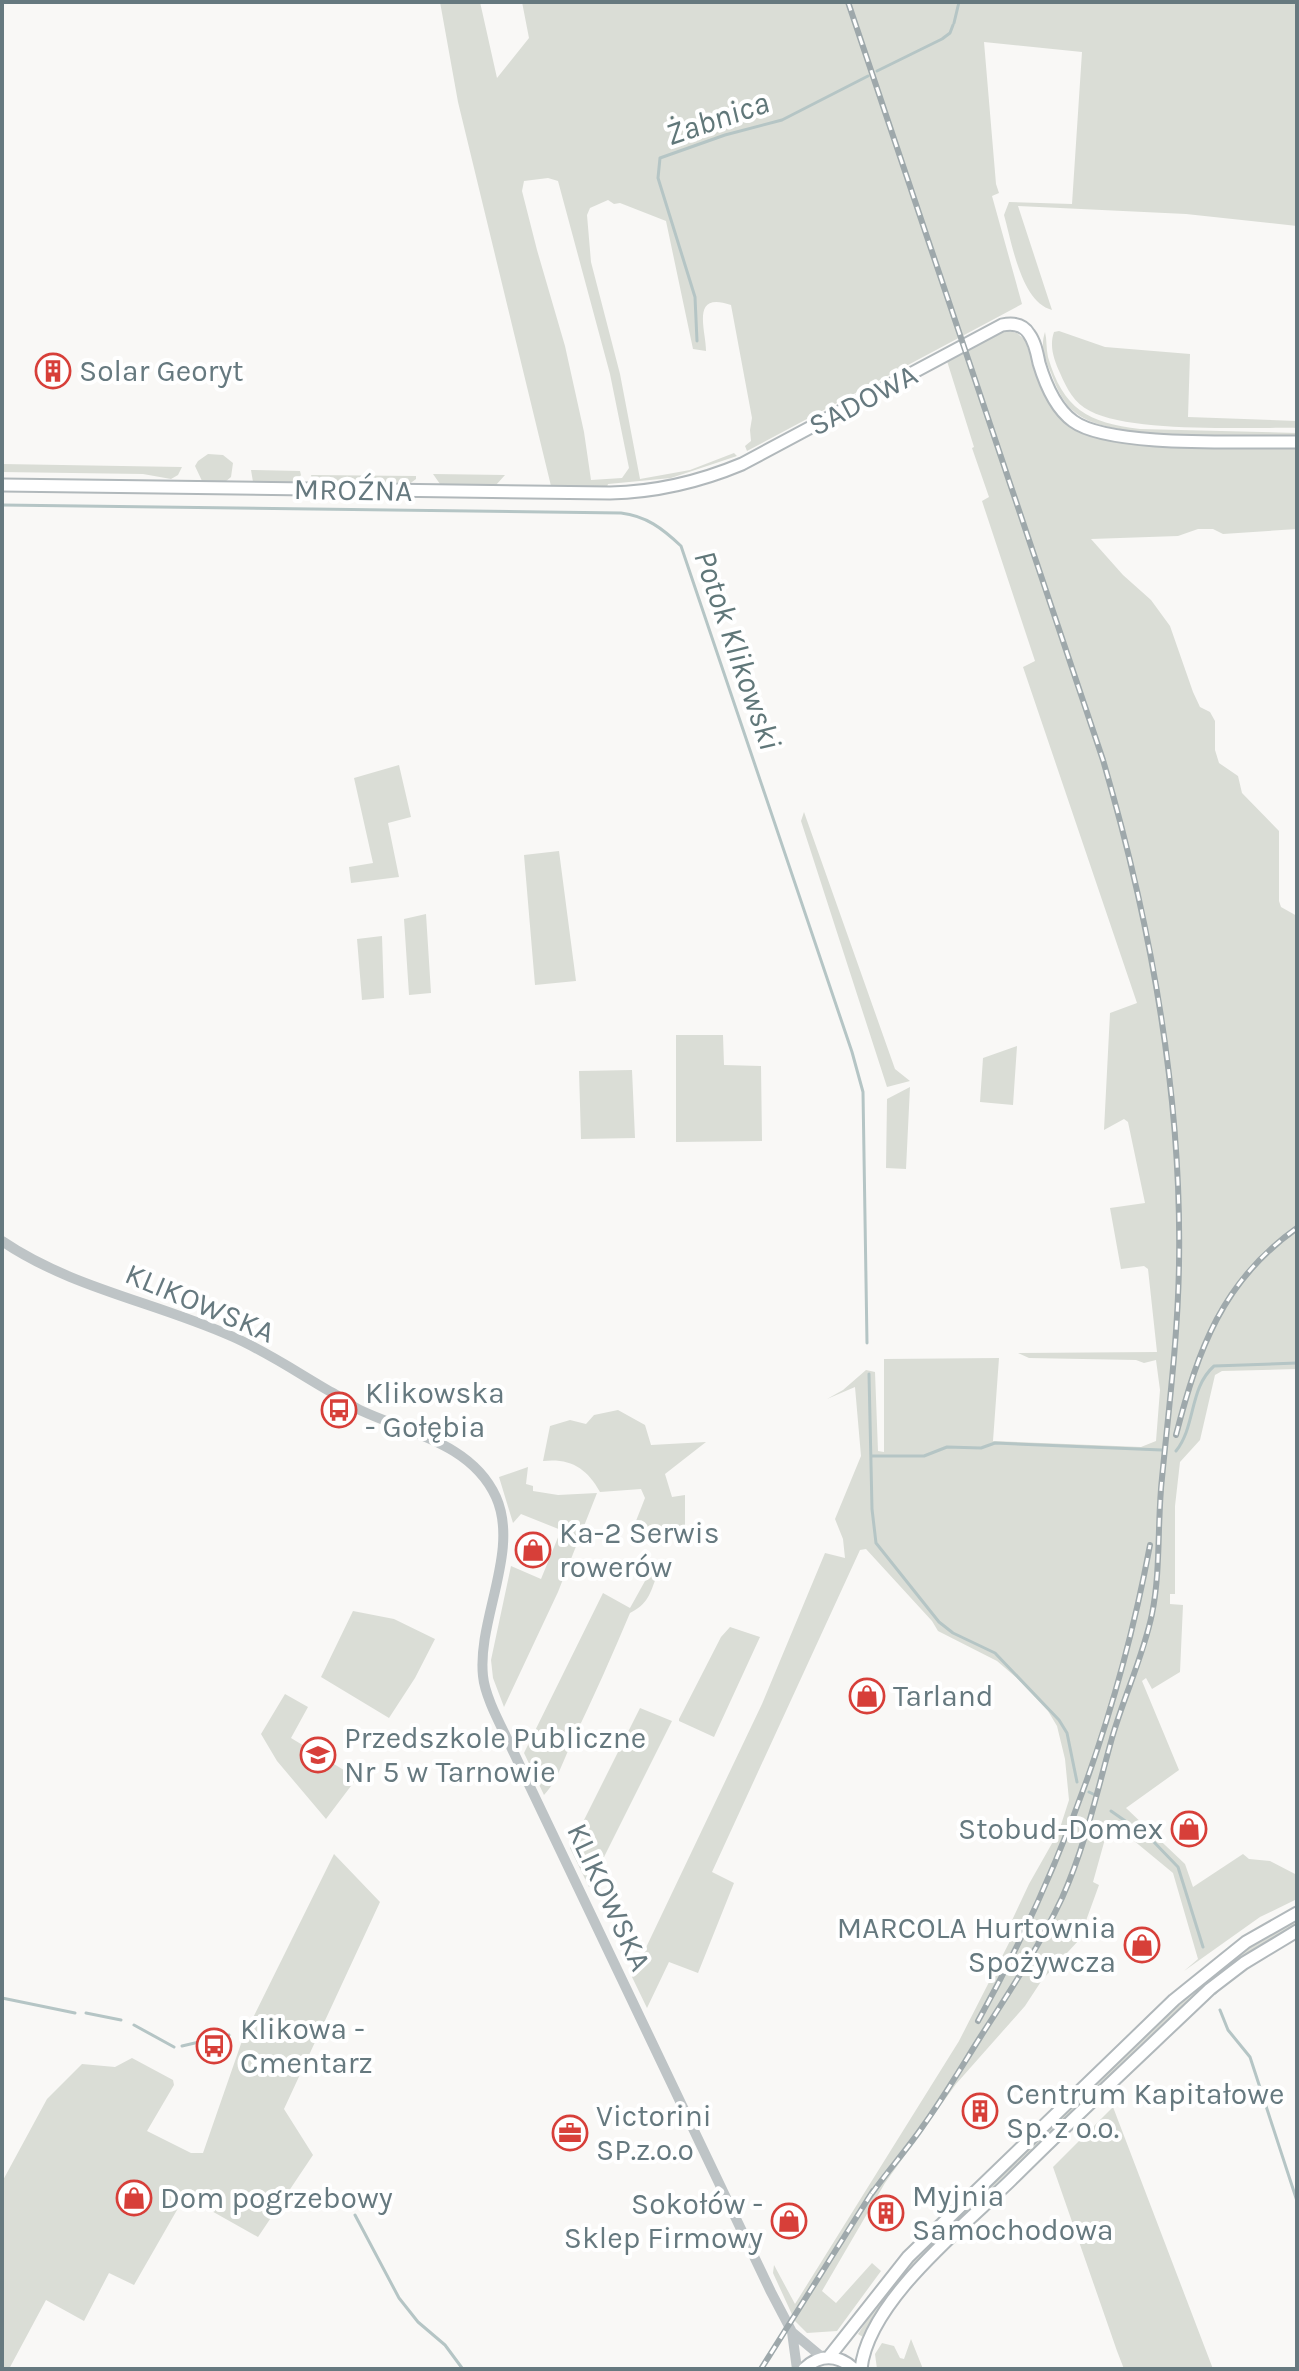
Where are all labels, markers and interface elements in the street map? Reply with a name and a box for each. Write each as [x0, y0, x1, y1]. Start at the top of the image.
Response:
water label: Żabnica [661, 84, 774, 153]
building icon: Solar Georyt [34, 352, 72, 390]
place label: Solar Georyt [79, 353, 244, 389]
street label: SADOWA [803, 356, 923, 444]
street label: MROŹNA [293, 471, 413, 509]
water label: Potok Klikowski [686, 546, 789, 755]
street label: KLIKOWSKA [120, 1255, 280, 1351]
place label: Klikowska - Gołębia [365, 1375, 505, 1445]
bus stop icon: Klikowska - Gołębia [320, 1391, 358, 1429]
place label: Ka-2 Serwis rowerów [559, 1515, 720, 1585]
shop icon: Ka-2 Serwis rowerów [514, 1531, 552, 1569]
shop icon: Tarland [848, 1677, 886, 1715]
place label: Tarland [893, 1678, 994, 1714]
place label: Przedszkole Publiczne Nr 5 w Tarnowie [344, 1720, 646, 1790]
school or university icon: Przedszkole Publiczne Nr 5 w Tarnowie [299, 1736, 337, 1774]
shop icon: Stobud-Domex [1170, 1810, 1208, 1848]
place label: Stobud-Domex [958, 1811, 1163, 1847]
street label: KLIKOWSKA [559, 1817, 659, 1977]
place label: MARCOLA Hurtownia Spożywcza [837, 1910, 1116, 1980]
shop icon: MARCOLA Hurtownia Spożywcza [1123, 1926, 1161, 1964]
place label: Klikowa - Cmentarz [240, 2011, 373, 2081]
bus stop icon: Klikowa - Cmentarz [195, 2027, 233, 2065]
place label: Centrum Kapitałowe Sp. z o.o. [1006, 2076, 1284, 2146]
building icon: Centrum Kapitałowe Sp. z o.o. [961, 2092, 999, 2130]
place label: Victorini SP.z.o.o [596, 2098, 712, 2168]
office icon: Victorini SP.z.o.o [551, 2114, 589, 2152]
place label: Myjnia Samochodowa [912, 2178, 1114, 2248]
shop icon: Dom pogrzebowy [115, 2179, 153, 2217]
place label: Dom pogrzebowy [160, 2180, 393, 2216]
place label: Sokołów - Sklep Firmowy [564, 2186, 763, 2256]
building icon: Myjnia Samochodowa [867, 2194, 905, 2232]
shop icon: Sokołów - Sklep Firmowy [770, 2202, 808, 2240]

